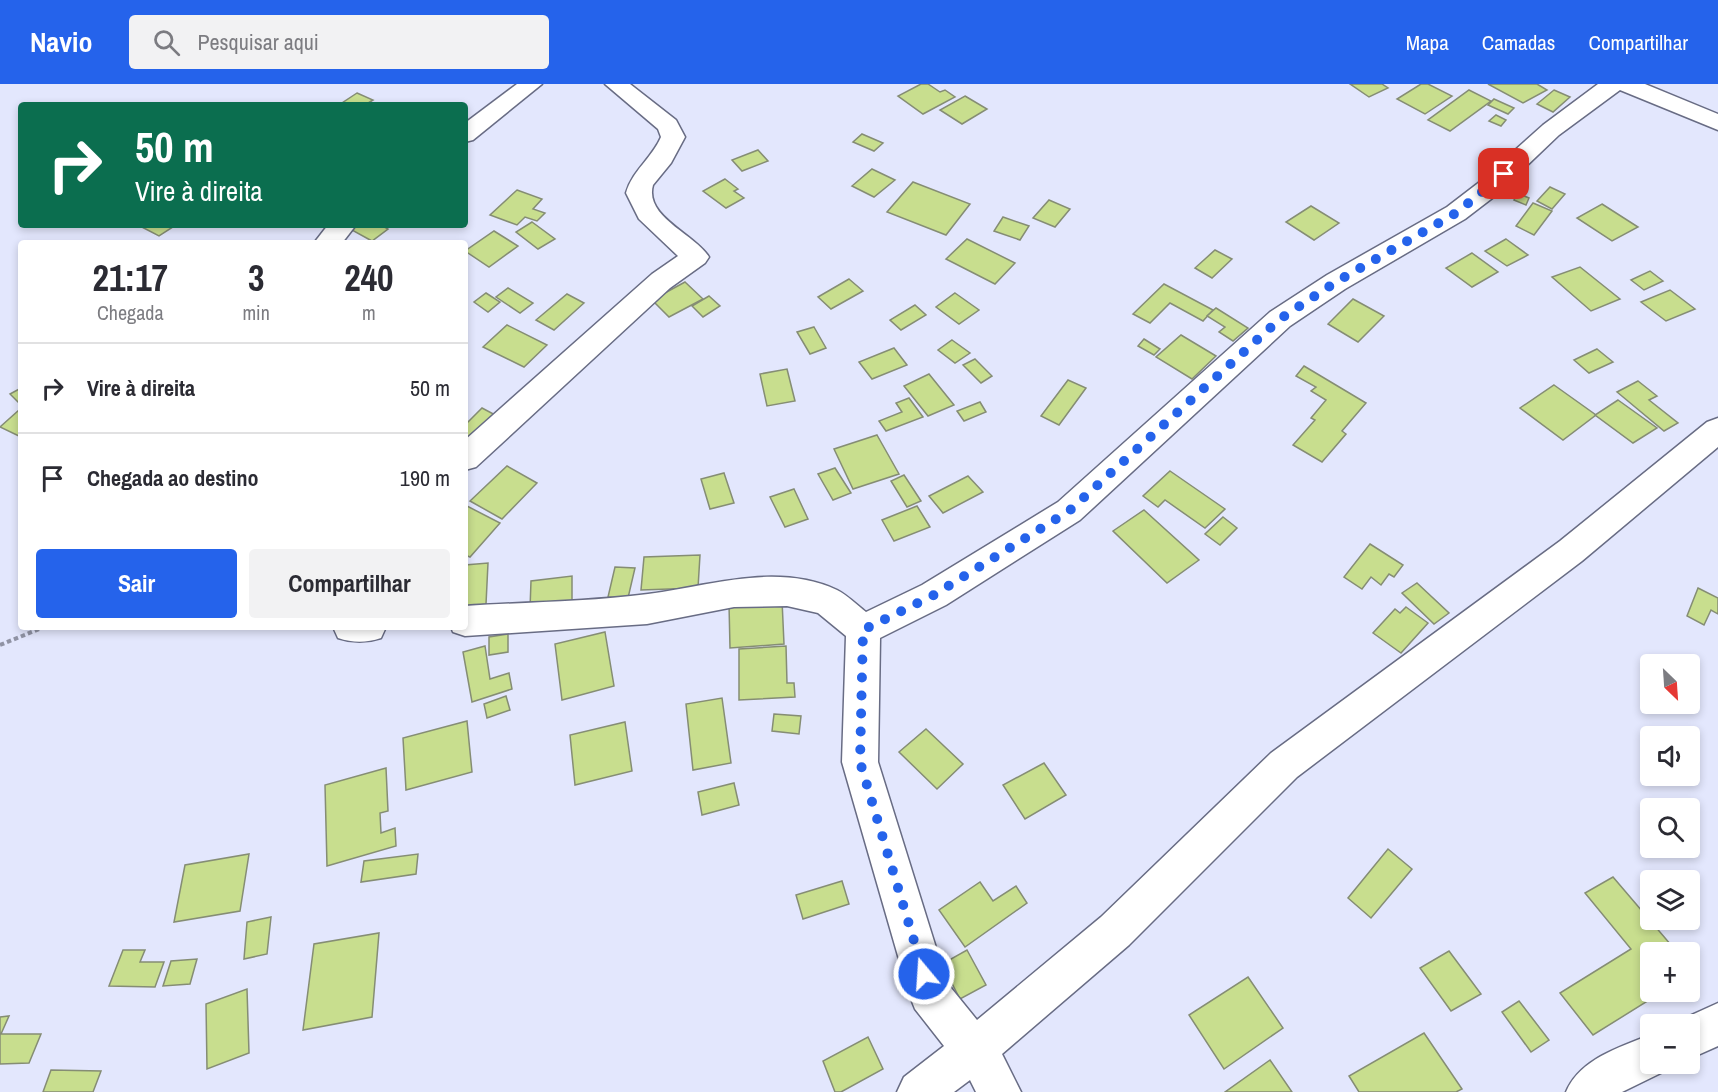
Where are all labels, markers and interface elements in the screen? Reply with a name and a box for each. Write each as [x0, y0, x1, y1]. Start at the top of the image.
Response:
search box [129, 15, 549, 69]
text: Navio [30, 23, 93, 61]
icon: search [150, 26, 183, 59]
text: Pesquisar aqui [198, 27, 319, 57]
text: Mapa [1406, 28, 1449, 57]
text: Camadas [1482, 28, 1555, 57]
text: Compartilhar [1588, 28, 1688, 57]
text: 50 m [135, 119, 214, 175]
icon: right [36, 126, 114, 204]
pin [1478, 148, 1529, 199]
icon: arrive [1487, 157, 1520, 190]
text: Vire à direita [135, 173, 263, 209]
text: 21:17 [92, 254, 168, 302]
text: 3 [248, 254, 264, 302]
text: 240 [344, 254, 394, 302]
text: Chegada [97, 299, 164, 326]
text: min [242, 299, 270, 326]
text: m [362, 299, 376, 326]
icon: right [36, 372, 69, 405]
text: Vire à direita [87, 373, 195, 403]
text: 50 m [410, 373, 450, 403]
icon: arrive [36, 462, 69, 495]
text: Chegada ao destino [87, 463, 258, 493]
text: 190 m [400, 463, 450, 493]
button: Sair [36, 549, 237, 618]
button: Compartilhar [249, 549, 450, 618]
north arrow [1640, 654, 1700, 714]
map controls [1640, 654, 1700, 1074]
button: sound [1640, 726, 1700, 786]
button: search [1640, 798, 1700, 858]
button: layers [1640, 870, 1700, 930]
position arrow [892, 942, 956, 1006]
button: + [1640, 942, 1700, 1002]
button: − [1640, 1014, 1700, 1074]

